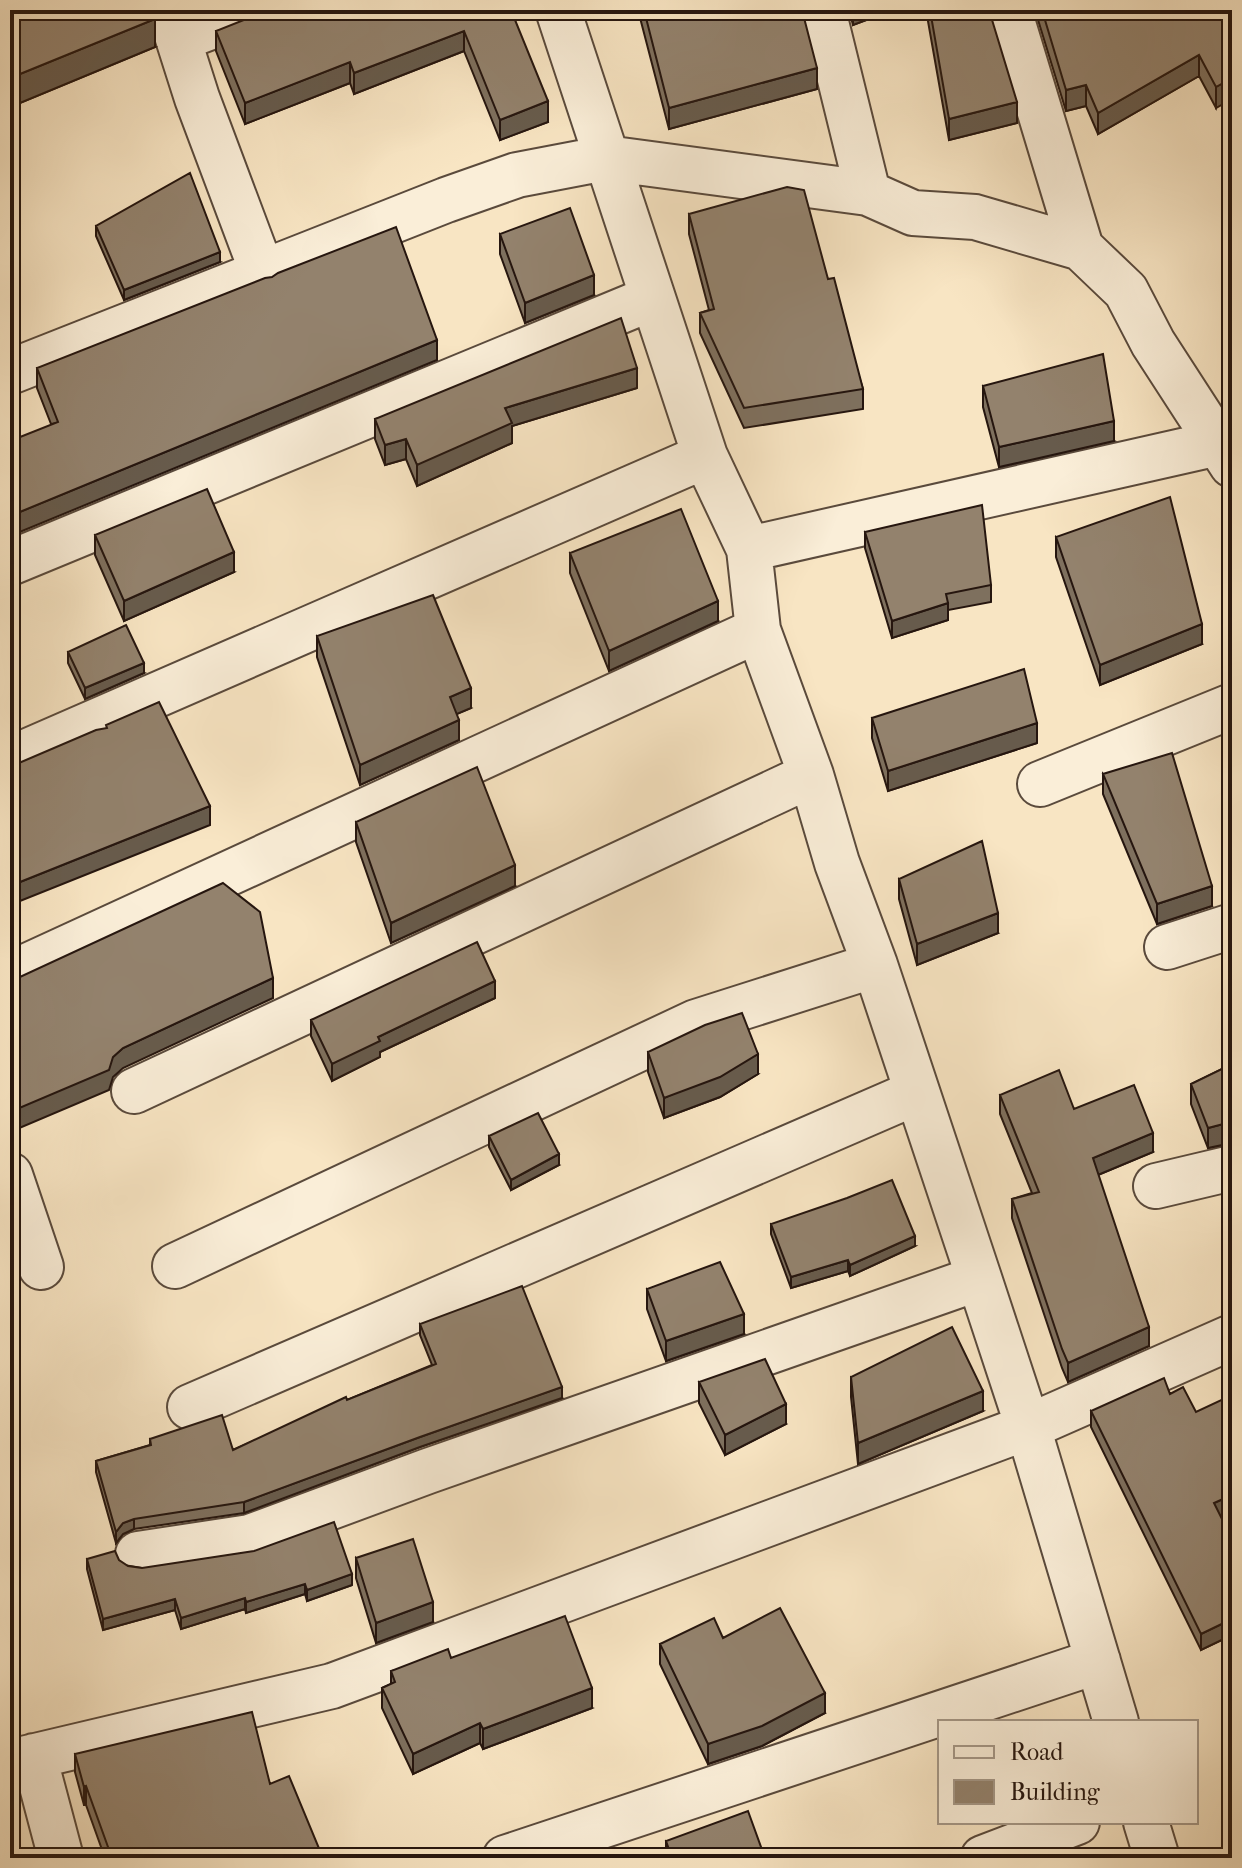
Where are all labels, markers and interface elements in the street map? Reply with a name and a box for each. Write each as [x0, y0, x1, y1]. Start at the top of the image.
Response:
legend [938, 1720, 1198, 1824]
text: Road [1010, 1738, 1064, 1766]
text: Building [1010, 1778, 1101, 1806]

